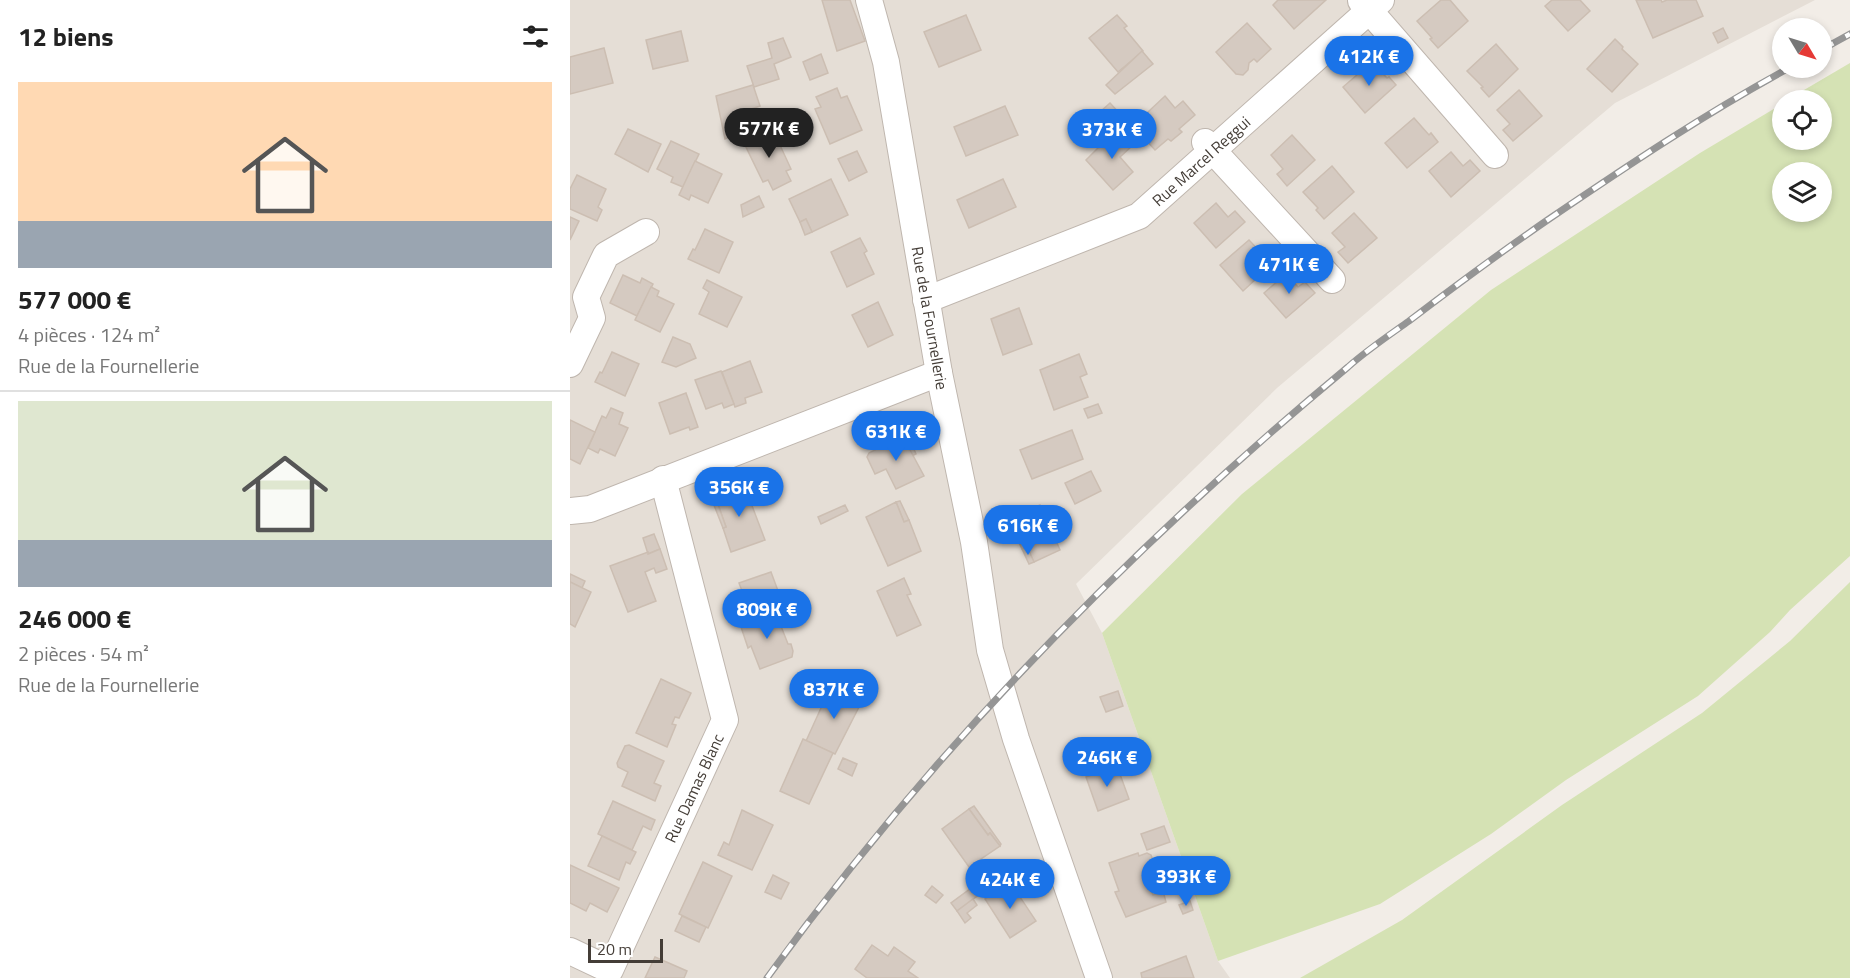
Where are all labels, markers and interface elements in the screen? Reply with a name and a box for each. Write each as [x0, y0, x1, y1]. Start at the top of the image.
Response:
text: 12 biens [18, 17, 114, 56]
north arrow [1772, 18, 1832, 78]
map controls [1772, 18, 1832, 222]
icon: filters [519, 20, 552, 53]
pin: 412K € [1320, 36, 1418, 87]
text: 412K € [1338, 40, 1400, 71]
button: locate [1772, 90, 1832, 150]
pin: 577K € [720, 108, 818, 159]
pin: 373K € [1063, 109, 1161, 160]
street label: Rue Marcel Reggui [1146, 110, 1256, 212]
text: 577K € [738, 112, 800, 143]
text: 373K € [1081, 113, 1143, 144]
icon: home [231, 121, 339, 229]
button: layers [1772, 162, 1832, 222]
street label: Rue de la Fournellerie [906, 244, 954, 392]
pin: 471K € [1240, 244, 1338, 295]
text: 471K € [1258, 248, 1320, 279]
text: 577 000 € [18, 280, 131, 319]
text: 4 pièces · 124 m² [18, 319, 160, 350]
text: Rue de la Fournellerie [18, 350, 199, 381]
pin: 631K € [847, 411, 945, 462]
text: 631K € [865, 415, 927, 446]
icon: home [231, 440, 339, 548]
pin: 356K € [690, 467, 788, 518]
text: 356K € [708, 471, 770, 502]
pin: 616K € [979, 505, 1077, 556]
text: 616K € [997, 509, 1059, 540]
pin: 809K € [718, 589, 816, 640]
text: 809K € [736, 593, 798, 624]
text: 246 000 € [18, 599, 131, 638]
text: 2 pièces · 54 m² [18, 638, 149, 669]
text: Rue de la Fournellerie [18, 669, 199, 700]
pin: 837K € [785, 669, 883, 720]
text: 837K € [803, 673, 865, 704]
street label: Rue Damas Blanc [658, 730, 730, 846]
pin: 246K € [1058, 737, 1156, 788]
text: 246K € [1076, 741, 1138, 772]
pin: 393K € [1137, 856, 1235, 907]
pin: 424K € [961, 859, 1059, 910]
text: 393K € [1155, 860, 1217, 891]
text: 424K € [979, 863, 1041, 894]
scale bar [588, 936, 663, 964]
text: 20 m [597, 937, 632, 961]

